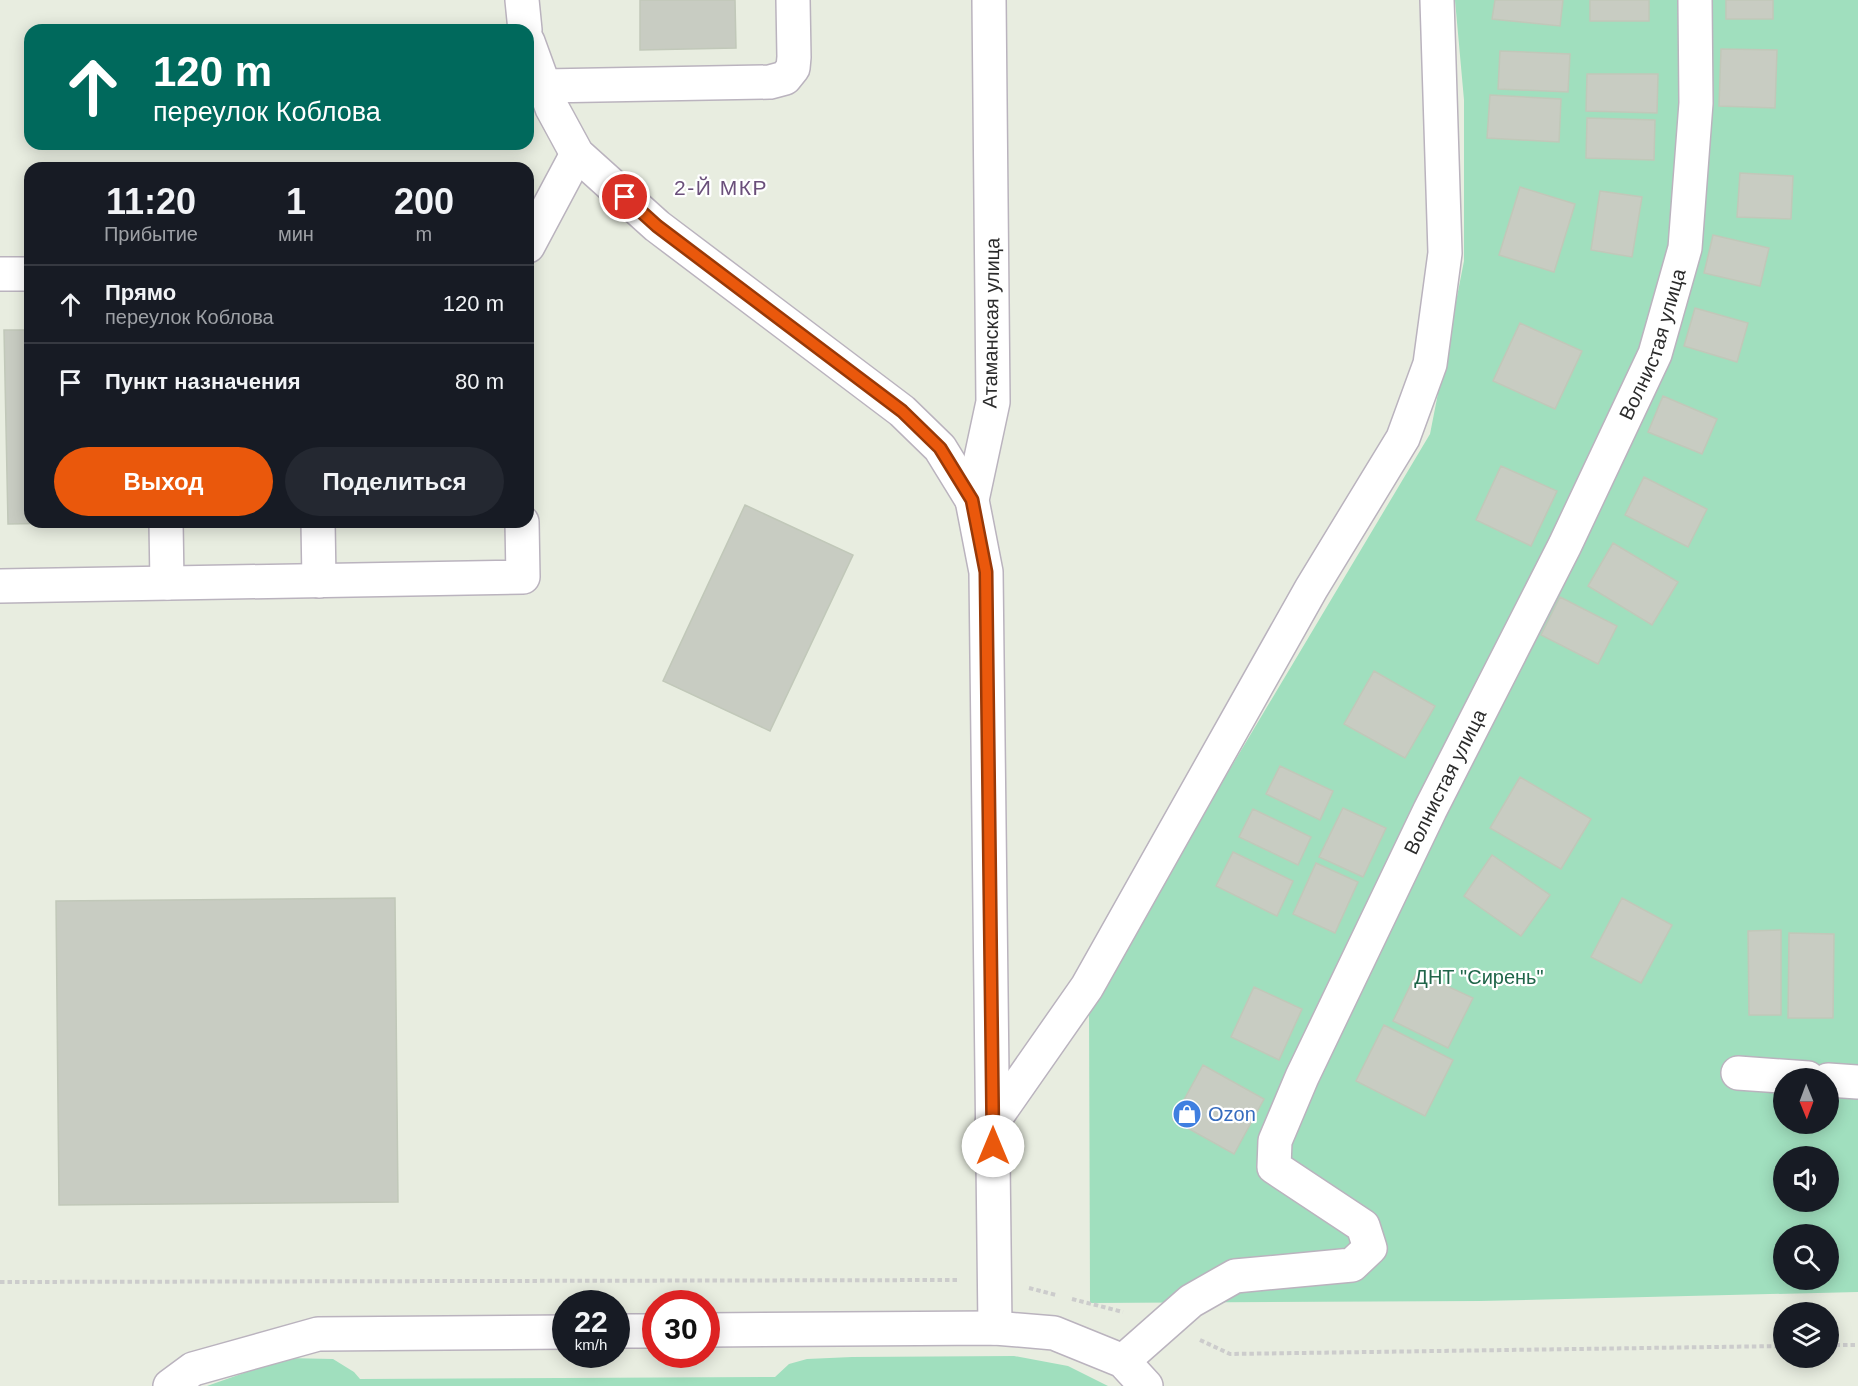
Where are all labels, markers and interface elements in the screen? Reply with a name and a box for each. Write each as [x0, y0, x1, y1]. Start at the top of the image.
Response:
icon: ahead [54, 48, 132, 126]
text: 120 m [153, 48, 272, 95]
text: переулок Коблова [153, 97, 381, 127]
pin [599, 171, 650, 222]
district label: 2-Й МКР [674, 176, 768, 199]
icon: arrive [608, 180, 641, 213]
text: 11:20 [106, 181, 196, 222]
text: 1 [286, 181, 306, 222]
text: 200 [394, 181, 454, 222]
text: Прибытие [104, 223, 198, 245]
text: мин [278, 223, 314, 245]
text: m [416, 223, 432, 245]
street label: Атаманская улица [979, 237, 1004, 408]
street label: Волнистая улица [1615, 265, 1690, 423]
text: Прямо [105, 280, 176, 305]
icon: ahead [54, 288, 87, 321]
text: 120 m [443, 291, 504, 316]
text: переулок Коблова [105, 306, 274, 328]
icon: arrive [54, 366, 87, 399]
text: Пункт назначения [105, 369, 301, 394]
text: 80 m [455, 369, 504, 394]
button: Выход [54, 447, 273, 516]
button: Поделиться [285, 447, 504, 516]
street label: Волнистая улица [1399, 705, 1491, 858]
park label: ДНТ "Сирень" [1414, 966, 1544, 988]
north arrow [1773, 1068, 1839, 1134]
map controls [1773, 1068, 1839, 1368]
shop icon: Ozon [1171, 1098, 1203, 1130]
place label: Ozon [1208, 1103, 1256, 1125]
position arrow [961, 1114, 1025, 1178]
button: sound [1773, 1146, 1839, 1212]
button: search [1773, 1224, 1839, 1290]
speed limit sign: 30 [642, 1290, 720, 1368]
button: layers [1773, 1302, 1839, 1368]
text: 22 [574, 1305, 608, 1338]
text: km/h [575, 1336, 607, 1353]

